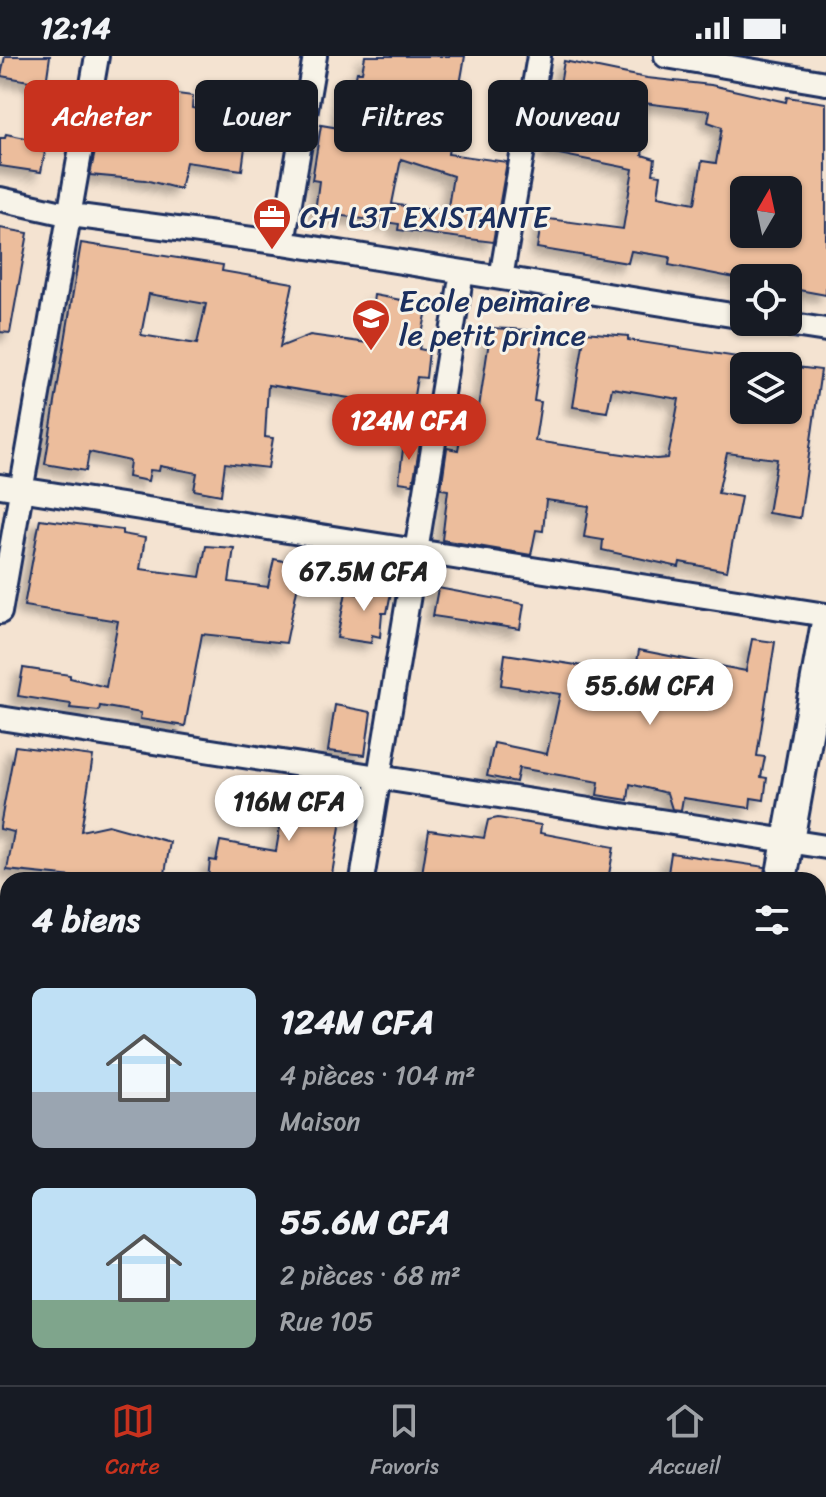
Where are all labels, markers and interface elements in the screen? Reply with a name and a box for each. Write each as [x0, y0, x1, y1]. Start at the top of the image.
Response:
text: 12:14 [40, 1, 111, 55]
chip: Acheter [24, 80, 179, 152]
chip: Louer [195, 80, 318, 152]
chip: Filtres [334, 80, 472, 152]
chip: Nouveau [488, 80, 648, 152]
north arrow [730, 176, 802, 248]
map controls [730, 176, 802, 424]
place label: CH L3T EXISTANTE [300, 190, 552, 244]
office icon: CH L3T EXISTANTE [251, 196, 293, 251]
button: locate [730, 264, 802, 336]
place label: Ecole peimaire le petit prince [399, 274, 590, 362]
school or university icon: Ecole peimaire le petit prince [350, 297, 392, 352]
button: layers [730, 352, 802, 424]
pin: 124M CFA [326, 394, 492, 462]
text: 124M CFA [350, 397, 468, 443]
pin: 67.5M CFA [272, 545, 456, 613]
text: 67.5M CFA [300, 548, 428, 594]
pin: 55.6M CFA [558, 659, 742, 727]
text: 55.6M CFA [585, 662, 715, 708]
pin: 116M CFA [206, 775, 372, 843]
text: 116M CFA [233, 778, 345, 824]
text: 4 biens [32, 890, 140, 950]
icon: filters [750, 898, 794, 942]
text: 124M CFA [280, 992, 434, 1052]
icon: home [96, 1020, 192, 1116]
text: 4 pièces · 104 m² [280, 1052, 476, 1098]
text: Maison [280, 1098, 360, 1144]
text: 55.6M CFA [280, 1192, 450, 1252]
icon: home [96, 1220, 192, 1316]
text: 2 pièces · 68 m² [280, 1252, 461, 1298]
text: Rue 105 [280, 1298, 373, 1344]
tab: Carte [105, 1399, 160, 1486]
tab: Favoris [370, 1399, 439, 1486]
tab: Accueil [649, 1399, 721, 1486]

